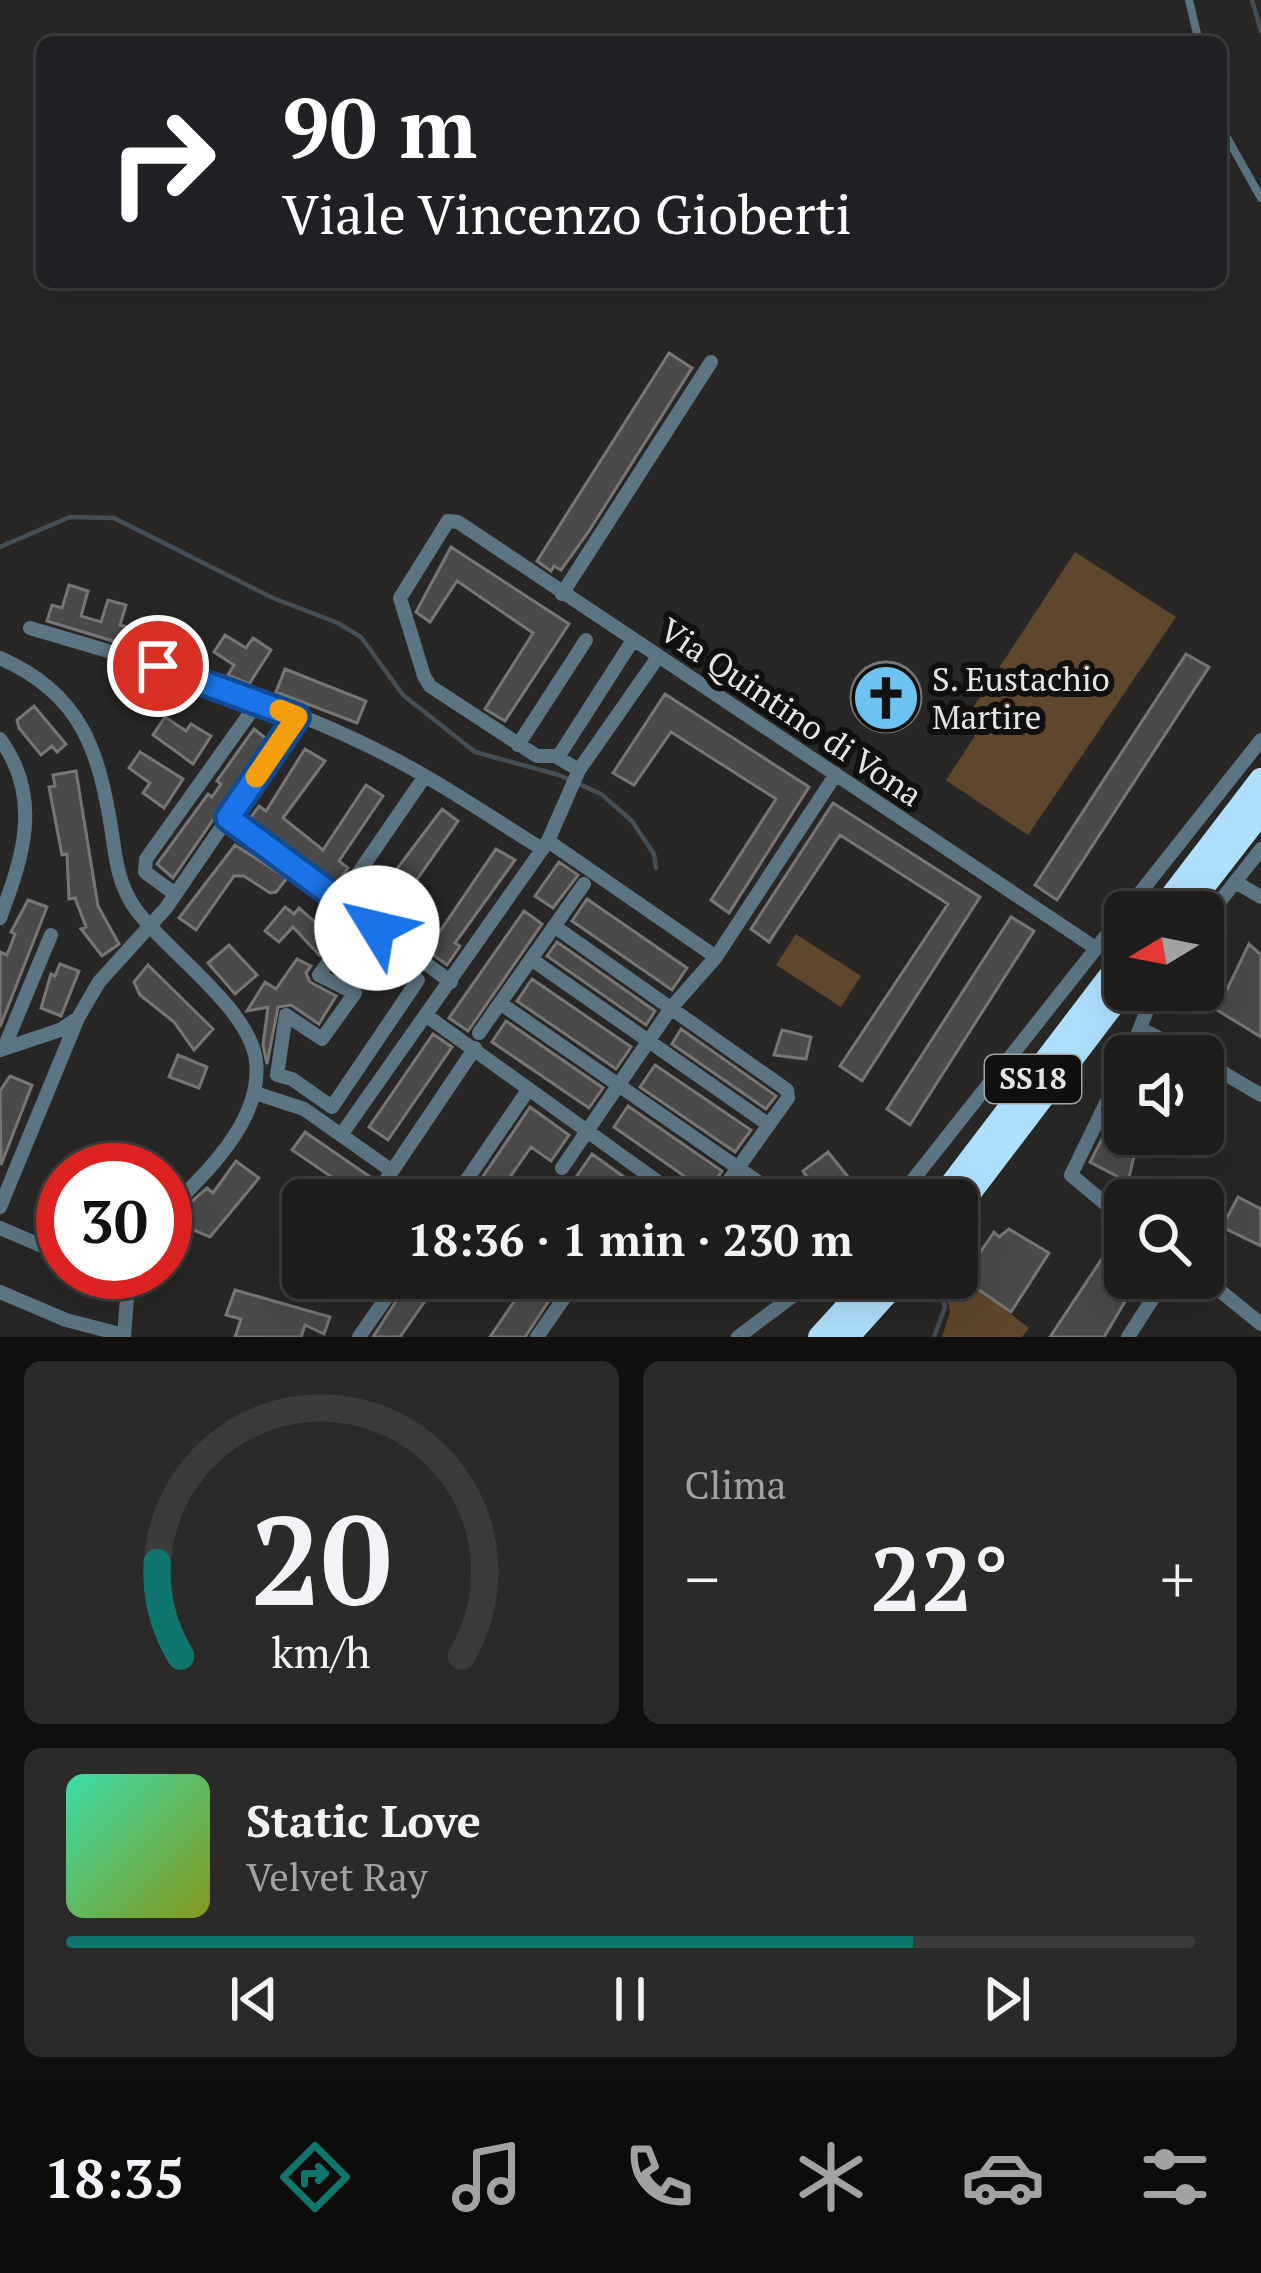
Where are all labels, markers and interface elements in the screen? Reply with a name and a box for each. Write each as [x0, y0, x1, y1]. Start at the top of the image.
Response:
text: 90 m [282, 71, 477, 182]
icon: right [84, 84, 240, 240]
text: Viale Vincenzo Gioberti [282, 178, 852, 249]
street label: Via Quintino di Vona [652, 608, 931, 815]
pin [107, 615, 209, 717]
icon: arrive [125, 633, 191, 699]
place label: S. Eustachio Martire [932, 657, 1110, 738]
church icon: S. Eustachio Martire [851, 663, 921, 733]
position arrow [314, 865, 440, 991]
north arrow [1104, 891, 1224, 1011]
map controls [1104, 891, 1224, 1299]
button: sound [1104, 1035, 1224, 1155]
road number: SS18 [985, 1055, 1081, 1103]
speed limit sign: 30 [36, 1143, 192, 1299]
button: search [1104, 1179, 1224, 1299]
text: 18:36 · 1 min · 230 m [407, 1209, 853, 1269]
text: Clima [685, 1458, 786, 1510]
text: 20 [251, 1475, 392, 1641]
text: 22° [870, 1517, 1009, 1637]
text: − [685, 1534, 720, 1622]
text: + [1160, 1534, 1195, 1622]
text: km/h [272, 1622, 371, 1679]
text: Static Love [246, 1790, 481, 1850]
text: Velvet Ray [246, 1850, 427, 1902]
icon: previous [221, 1966, 287, 2032]
icon: pause [597, 1966, 663, 2032]
icon: next [974, 1966, 1040, 2032]
icon: directions [273, 2135, 357, 2219]
icon: music [445, 2135, 529, 2219]
icon: phone [617, 2135, 701, 2219]
icon: climate [789, 2135, 873, 2219]
icon: car [961, 2135, 1045, 2219]
icon: filters [1133, 2135, 1217, 2219]
text: 18:35 [44, 2142, 185, 2213]

